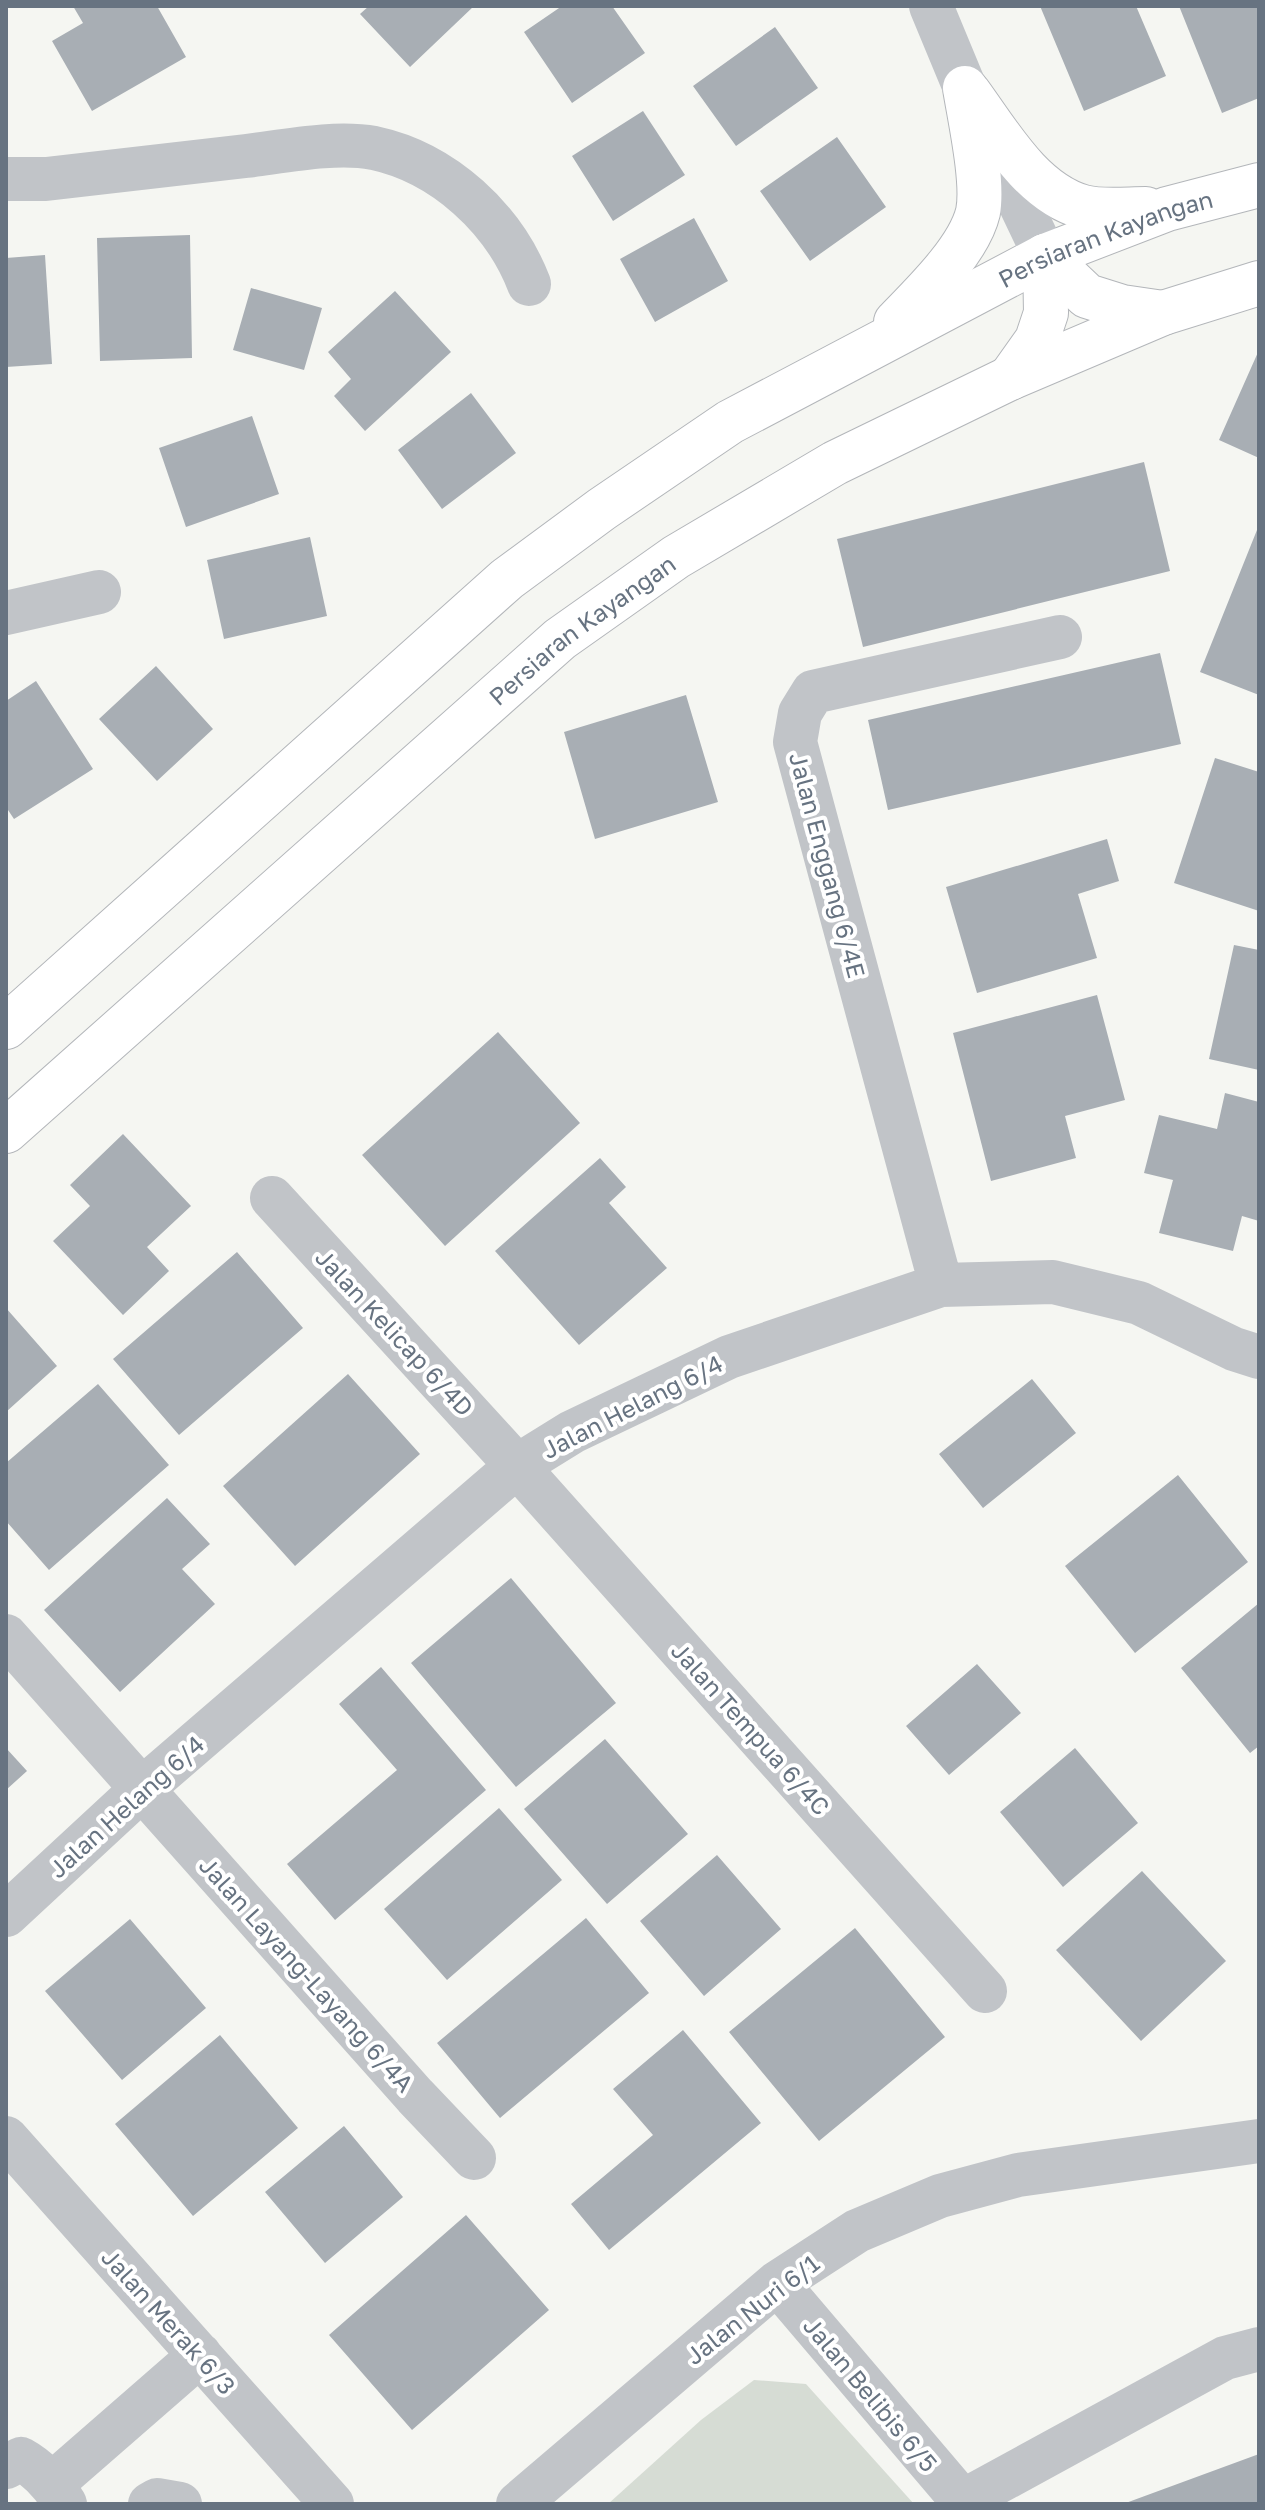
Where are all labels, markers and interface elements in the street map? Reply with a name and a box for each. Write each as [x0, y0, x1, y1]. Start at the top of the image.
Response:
street label: Persiaran Kayangan [993, 183, 1216, 293]
street label: Persiaran Kayangan [482, 548, 681, 710]
street label: Jalan Enggang 6/4E [784, 749, 872, 981]
street label: Jalan Kelicap 6/4D [310, 1242, 480, 1422]
street label: Jalan Helang 6/4 [537, 1348, 727, 1464]
street label: Jalan Tempua 6/4C [666, 1636, 836, 1820]
street label: Jalan Helang 6/4 [43, 1729, 209, 1883]
street label: Jalan Layang-Layang 6/4A [194, 1850, 420, 2098]
street label: Jalan Merak 6/3 [96, 2242, 242, 2400]
street label: Jalan Nuri 6/1 [680, 2248, 824, 2370]
street label: Jalan Belibis 6/5 [798, 2311, 944, 2477]

